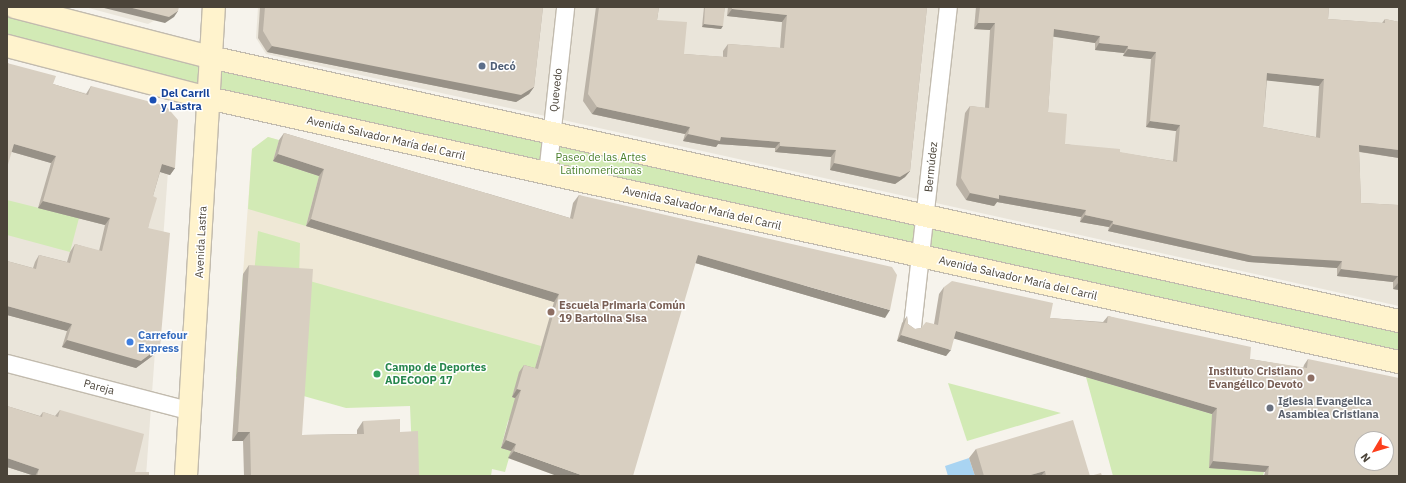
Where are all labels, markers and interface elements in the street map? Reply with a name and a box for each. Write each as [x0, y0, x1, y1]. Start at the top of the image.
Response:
place label: Decó [490, 59, 516, 73]
marker: Decó [477, 61, 487, 71]
street label: Quevedo [547, 67, 565, 113]
place label: Del Carril y Lastra [161, 87, 210, 113]
marker: Del Carril y Lastra [148, 95, 158, 105]
street label: Avenida Salvador María del Carril [306, 113, 466, 163]
street label: Bermúdez [922, 141, 940, 193]
park label: Paseo de las Artes Latinomericanas [556, 151, 646, 177]
street label: Avenida Salvador María del Carril [622, 183, 782, 233]
street label: Avenida Lastra [193, 205, 209, 279]
street label: Avenida Salvador María del Carril [938, 253, 1098, 303]
place label: Escuela Primaria Común 19 Bartolina Sisa [559, 299, 685, 325]
marker: Escuela Primaria Común 19 Bartolina Sisa [546, 307, 556, 317]
place label: Carrefour Express [138, 329, 188, 355]
marker: Carrefour Express [125, 337, 135, 347]
place label: Campo de Deportes ADECOOP 17 [385, 361, 486, 387]
place label: Instituto Cristiano Evangélico Devoto [1209, 365, 1303, 391]
marker: Campo de Deportes ADECOOP 17 [372, 369, 382, 379]
marker: Instituto Cristiano Evangélico Devoto [1306, 373, 1316, 383]
street label: Pareja [82, 377, 116, 397]
place label: Iglesia Evangelica Asamblea Cristiana [1278, 395, 1379, 421]
marker: Iglesia Evangelica Asamblea Cristiana [1265, 403, 1275, 413]
north arrow [1354, 431, 1394, 471]
text: N [1357, 450, 1373, 465]

